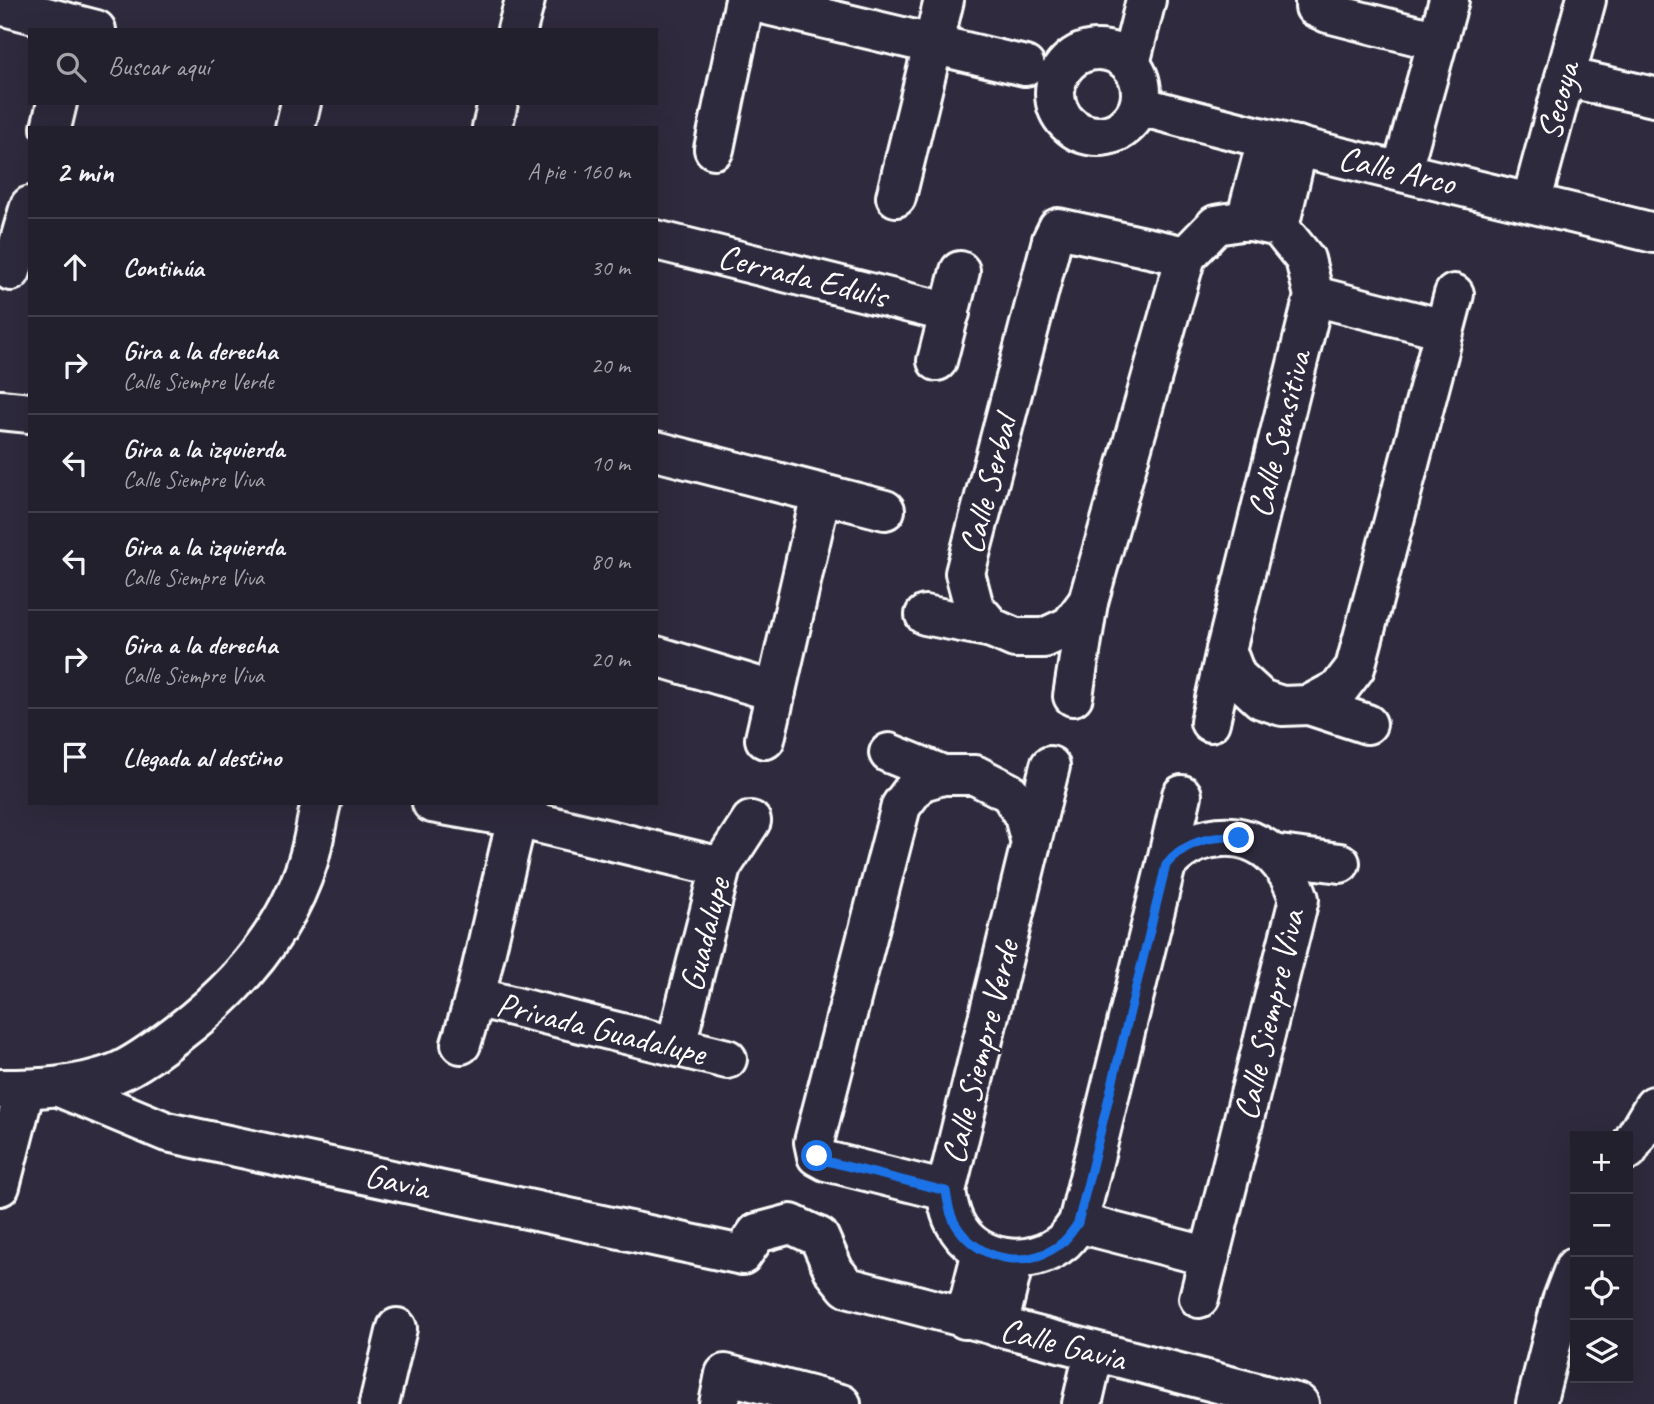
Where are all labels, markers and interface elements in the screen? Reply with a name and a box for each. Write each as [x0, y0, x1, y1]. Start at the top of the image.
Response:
search box [28, 28, 658, 105]
icon: search [52, 48, 90, 86]
text: Buscar aquí [108, 50, 210, 83]
street label: Secoya [1526, 55, 1591, 145]
street label: Calle Arco [1334, 135, 1461, 206]
text: 2 min [56, 153, 113, 191]
text: A pie · 160 m [527, 157, 630, 186]
street label: Cerrada Edulis [714, 233, 895, 319]
icon: ahead [56, 248, 94, 286]
text: Continúa [123, 251, 204, 284]
text: 30 m [591, 253, 630, 282]
text: Gira a la derecha [123, 334, 277, 367]
street label: Calle Sensitiva [1237, 343, 1322, 522]
icon: right [56, 346, 94, 384]
text: 20 m [591, 351, 630, 380]
text: Calle Siempre Verde [123, 367, 273, 396]
street label: Calle Serbal [948, 405, 1029, 559]
text: Gira a la izquierda [123, 432, 284, 465]
icon: left [56, 444, 94, 482]
text: 10 m [591, 449, 630, 478]
text: Calle Siempre Viva [123, 465, 264, 494]
text: Gira a la izquierda [123, 530, 284, 563]
icon: left [56, 542, 94, 580]
text: 80 m [591, 547, 630, 576]
text: Calle Siempre Viva [123, 563, 264, 592]
text: Gira a la derecha [123, 628, 277, 661]
icon: right [56, 640, 94, 678]
text: 20 m [591, 645, 630, 674]
text: Calle Siempre Viva [123, 661, 264, 690]
icon: arrive [56, 738, 94, 776]
text: Llegada al destino [123, 741, 281, 774]
route end [1223, 822, 1254, 853]
street label: Guadalupe [668, 870, 741, 996]
street label: Calle Siempre Viva [1223, 903, 1316, 1124]
street label: Calle Siempre Verde [930, 933, 1030, 1168]
street label: Privada Guadalupe [492, 981, 713, 1076]
map controls [1570, 1131, 1633, 1383]
button: + [1570, 1131, 1633, 1194]
route start [801, 1140, 832, 1171]
street label: Gavia [361, 1152, 436, 1210]
button: − [1570, 1194, 1633, 1257]
button: locate [1570, 1257, 1633, 1320]
street label: Calle Gavia [996, 1307, 1132, 1382]
button: layers [1570, 1320, 1633, 1383]

